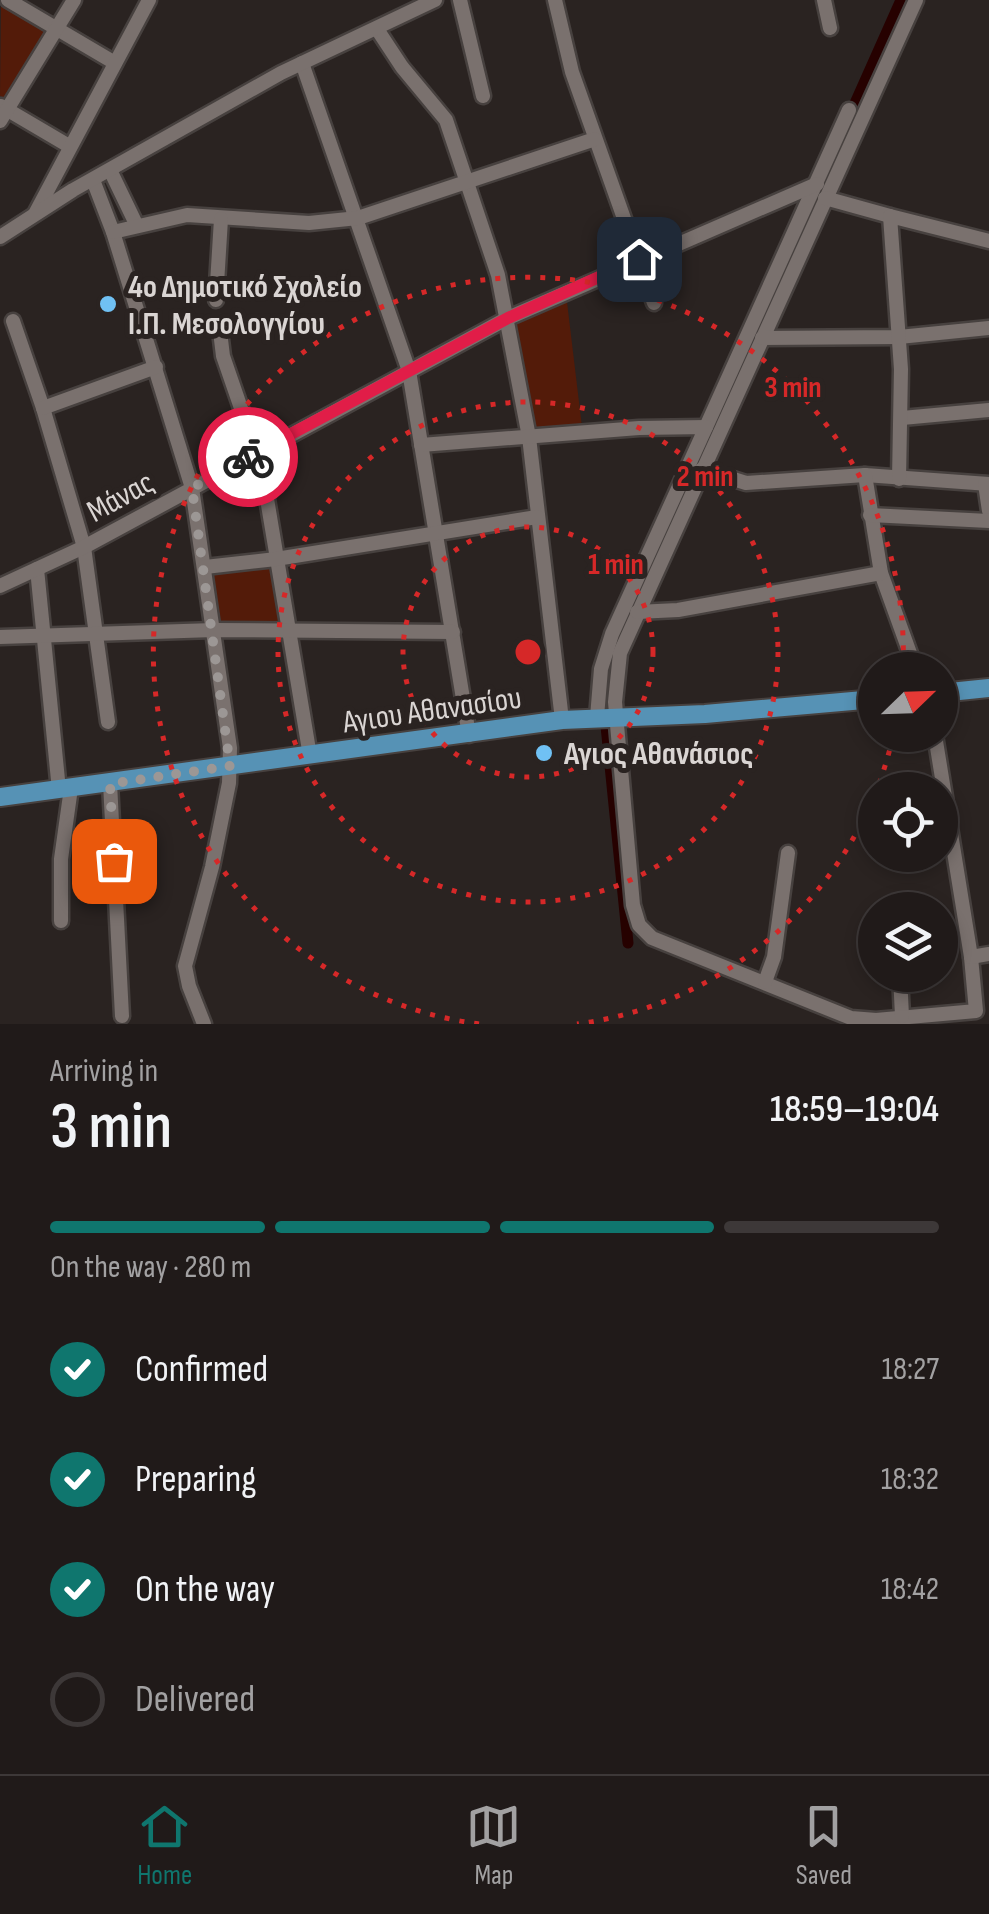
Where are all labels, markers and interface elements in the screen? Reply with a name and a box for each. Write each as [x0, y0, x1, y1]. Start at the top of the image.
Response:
pin [597, 217, 682, 302]
icon: home [612, 232, 667, 287]
place label: 4ο Δημοτικό Σχολείο Ι.Π. Μεσολογγίου [128, 268, 362, 344]
marker: 4ο Δημοτικό Σχολείο Ι.Π. Μεσολογγίου [97, 293, 119, 315]
text: 3 min [764, 370, 822, 406]
courier [198, 407, 298, 507]
icon: bike [221, 430, 276, 485]
text: 2 min [676, 459, 734, 495]
street label: Μάνας [80, 463, 161, 531]
text: 1 min [588, 547, 644, 583]
centre of rings [510, 634, 546, 670]
north arrow [858, 652, 958, 752]
map controls [858, 652, 958, 992]
street label: Αγιου Αθανασίου [339, 679, 524, 742]
place label: Αγιος Αθανάσιος [563, 735, 754, 774]
marker: Αγιος Αθανάσιος [533, 742, 555, 764]
button: locate [858, 772, 958, 872]
pin [72, 819, 157, 904]
icon: bag [87, 834, 142, 889]
button: layers [858, 892, 958, 992]
text: Arriving in [50, 1052, 158, 1091]
text: 18:59–19:04 [770, 1087, 939, 1132]
text: 3 min [50, 1089, 172, 1167]
text: On the way · 280 m [50, 1248, 251, 1287]
icon: check [50, 1342, 105, 1397]
text: Confirmed [135, 1347, 268, 1392]
text: 18:27 [882, 1350, 939, 1389]
icon: check [50, 1452, 105, 1507]
text: Preparing [135, 1457, 256, 1502]
text: 18:32 [881, 1460, 939, 1499]
icon: check [50, 1562, 105, 1617]
text: On the way [135, 1567, 275, 1612]
text: 18:42 [881, 1570, 939, 1609]
text: Delivered [135, 1677, 255, 1722]
tab: Home [137, 1799, 192, 1892]
tab: Map [466, 1799, 521, 1892]
tab: Saved [796, 1799, 852, 1892]

